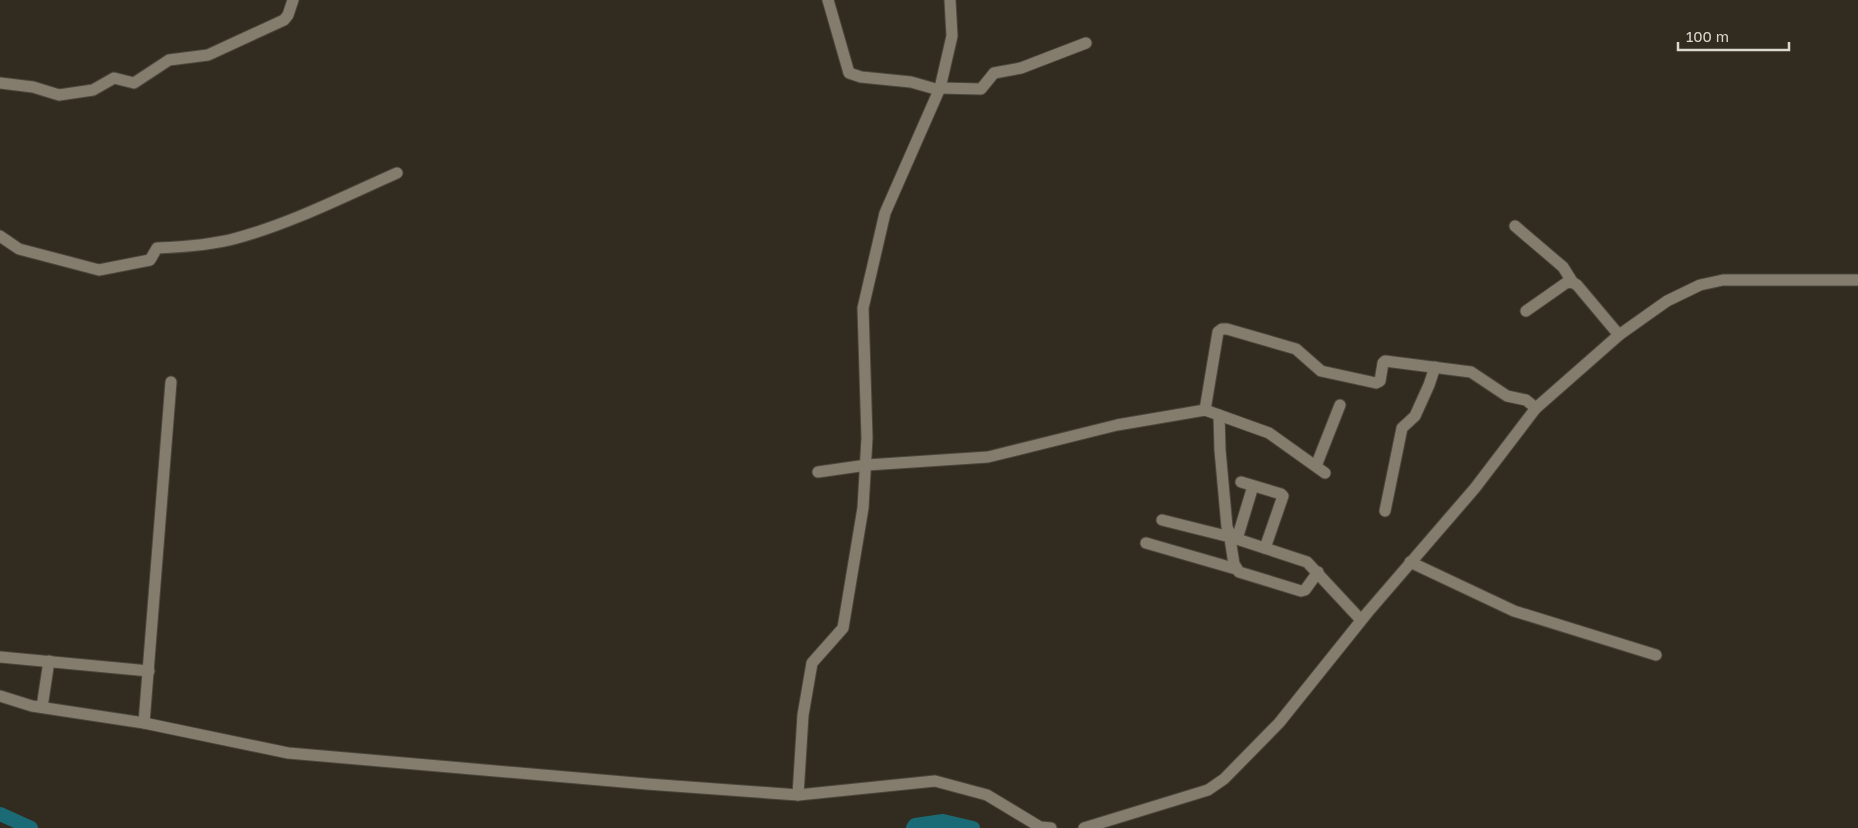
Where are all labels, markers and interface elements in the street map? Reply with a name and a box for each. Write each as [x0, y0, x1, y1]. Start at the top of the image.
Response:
scale bar [1678, 20, 1789, 52]
text: 100 m [1686, 27, 1729, 45]

